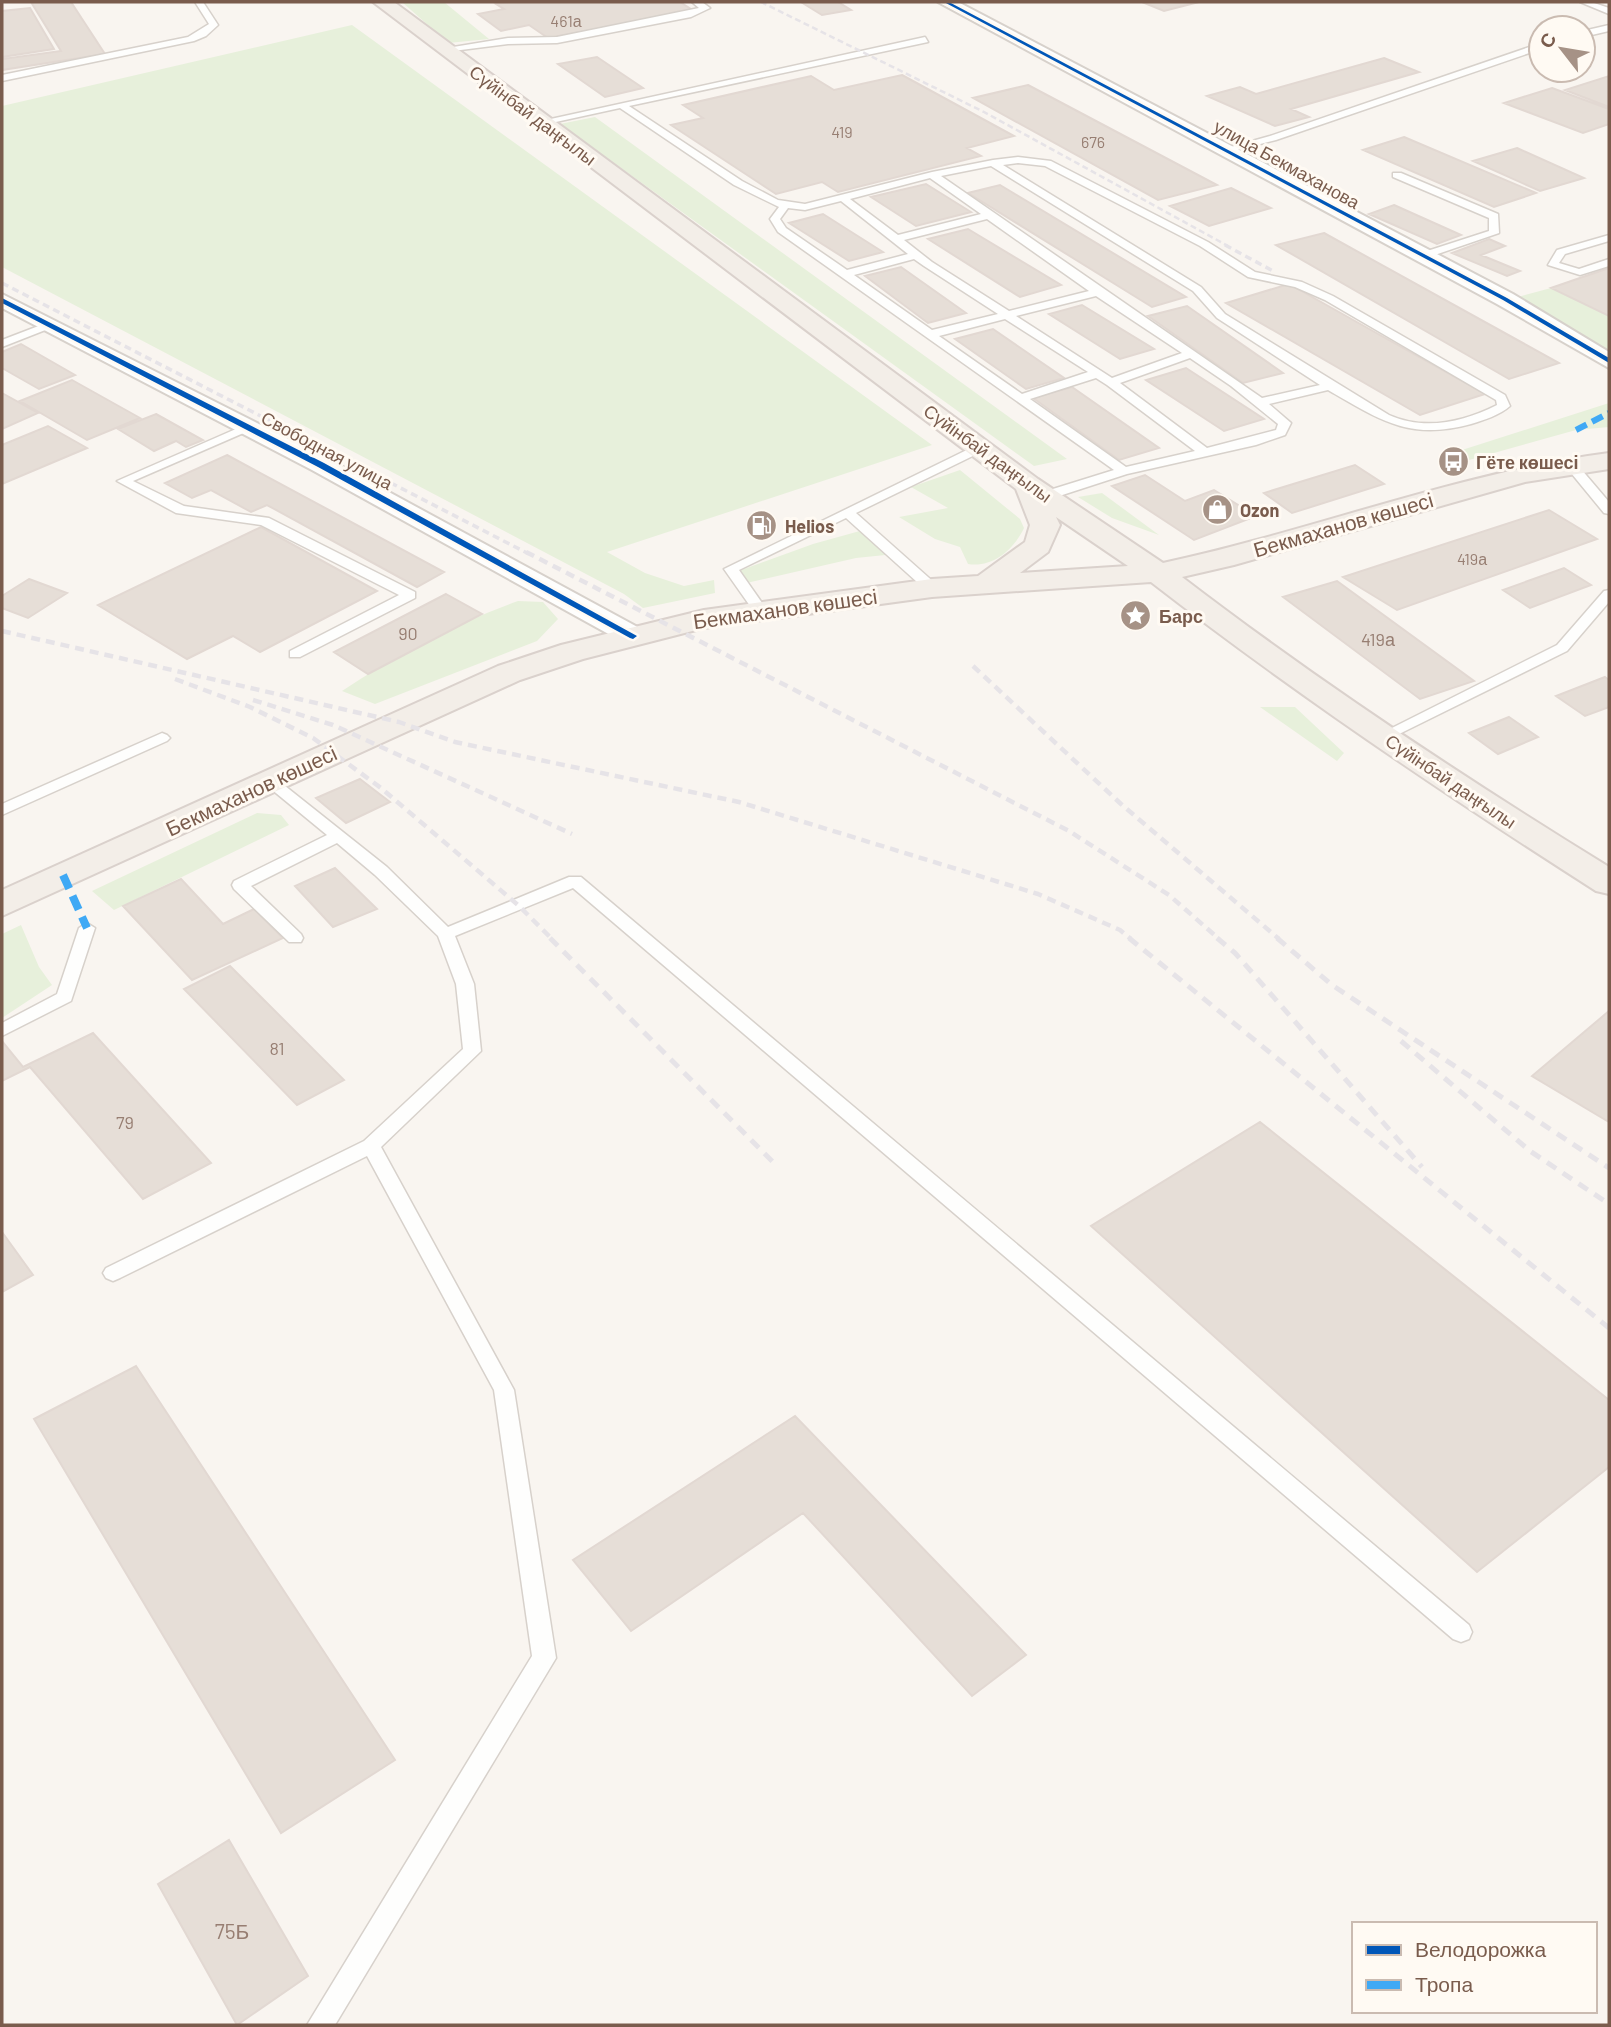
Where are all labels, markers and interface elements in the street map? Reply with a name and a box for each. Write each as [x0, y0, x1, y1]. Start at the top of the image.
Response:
house number: 461а [550, 11, 582, 30]
north arrow [1527, 14, 1597, 84]
text: С [1534, 28, 1561, 52]
street label: Сүйінбай даңғылы [465, 60, 601, 170]
street label: улица Бекмаханова [1210, 115, 1365, 214]
house number: 419 [831, 122, 853, 141]
house number: 676 [1081, 132, 1105, 151]
street label: Сүйінбай даңғылы [920, 399, 1056, 507]
street label: Свободная улица [258, 406, 397, 494]
bus stop icon: Гёте көшесі [1436, 445, 1470, 479]
place label: Гёте көшесі [1476, 451, 1578, 473]
street label: Бекмаханов көшесі [1250, 486, 1436, 562]
shop icon: Ozon [1200, 493, 1234, 527]
place label: Ozon [1240, 499, 1279, 521]
fuel station icon: Helios [745, 509, 779, 543]
place label: Helios [785, 515, 834, 537]
house number: 419а [1457, 549, 1487, 568]
street label: Бекмаханов көшесі [691, 583, 879, 633]
place icon: Барс [1119, 599, 1153, 633]
place label: Барс [1159, 605, 1203, 627]
house number: 90 [398, 622, 418, 644]
house number: 419а [1361, 628, 1396, 650]
street label: Сүйінбай даңғылы [1381, 729, 1521, 833]
street label: Бекмаханов көшесі [161, 739, 341, 841]
house number: 81 [269, 1037, 285, 1059]
house number: 79 [116, 1111, 134, 1133]
house number: 75Б [215, 1918, 249, 1943]
legend [1352, 1922, 1597, 2013]
text: Велодорожка [1415, 1936, 1546, 1961]
text: Тропа [1415, 1971, 1473, 1996]

